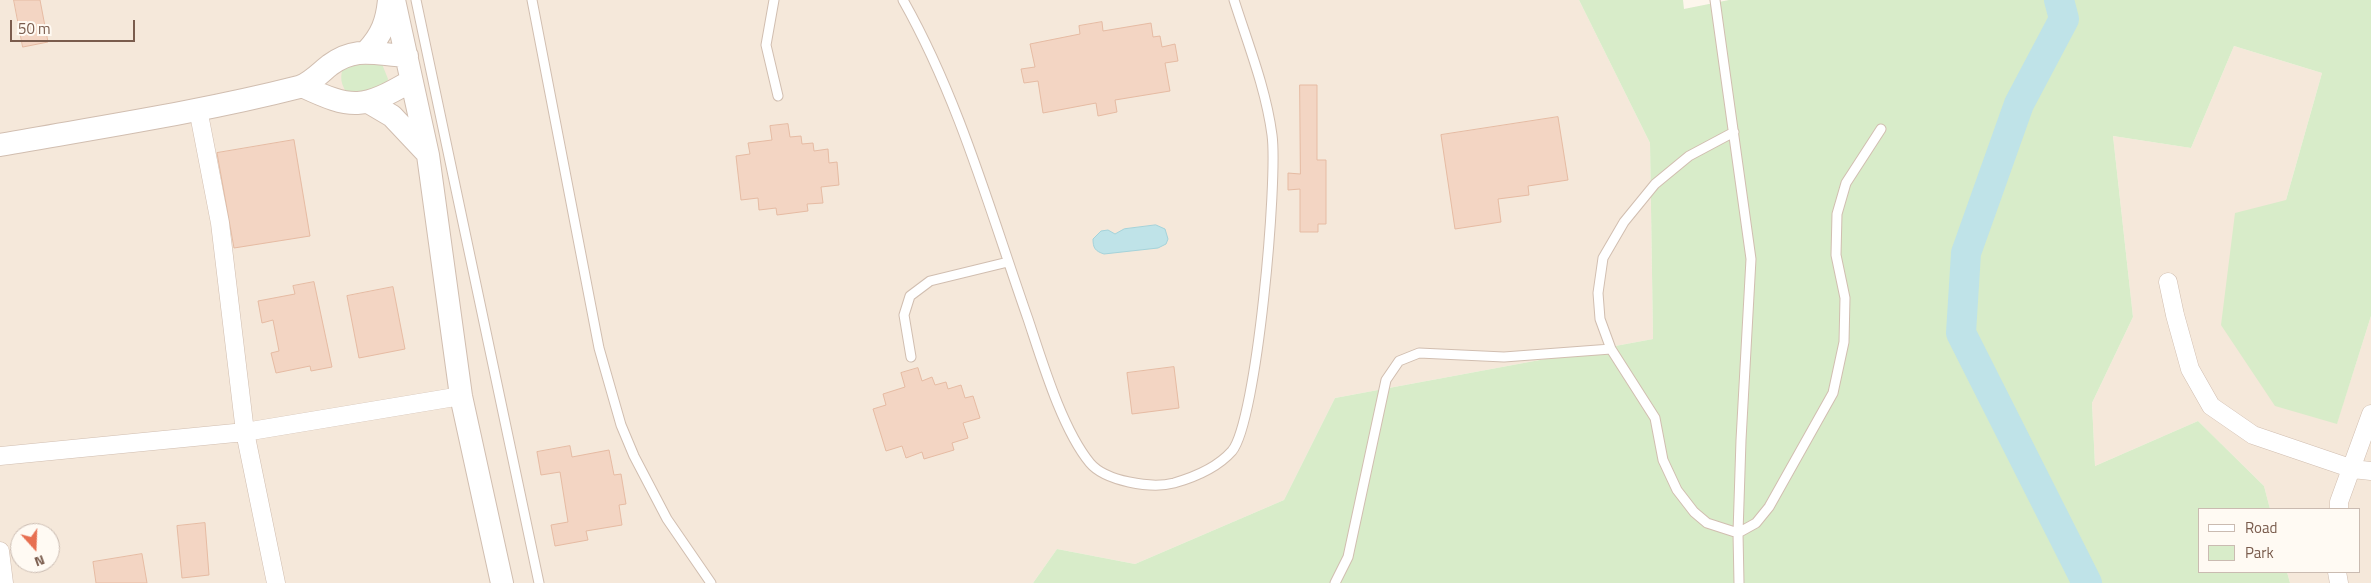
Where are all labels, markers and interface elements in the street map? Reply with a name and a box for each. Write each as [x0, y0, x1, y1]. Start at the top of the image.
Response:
scale bar [12, 10, 138, 42]
text: 50 m [18, 17, 51, 40]
legend [2198, 508, 2361, 573]
text: Road [2245, 516, 2277, 539]
north arrow [10, 523, 60, 573]
text: Park [2245, 541, 2274, 564]
text: N [32, 550, 48, 573]

